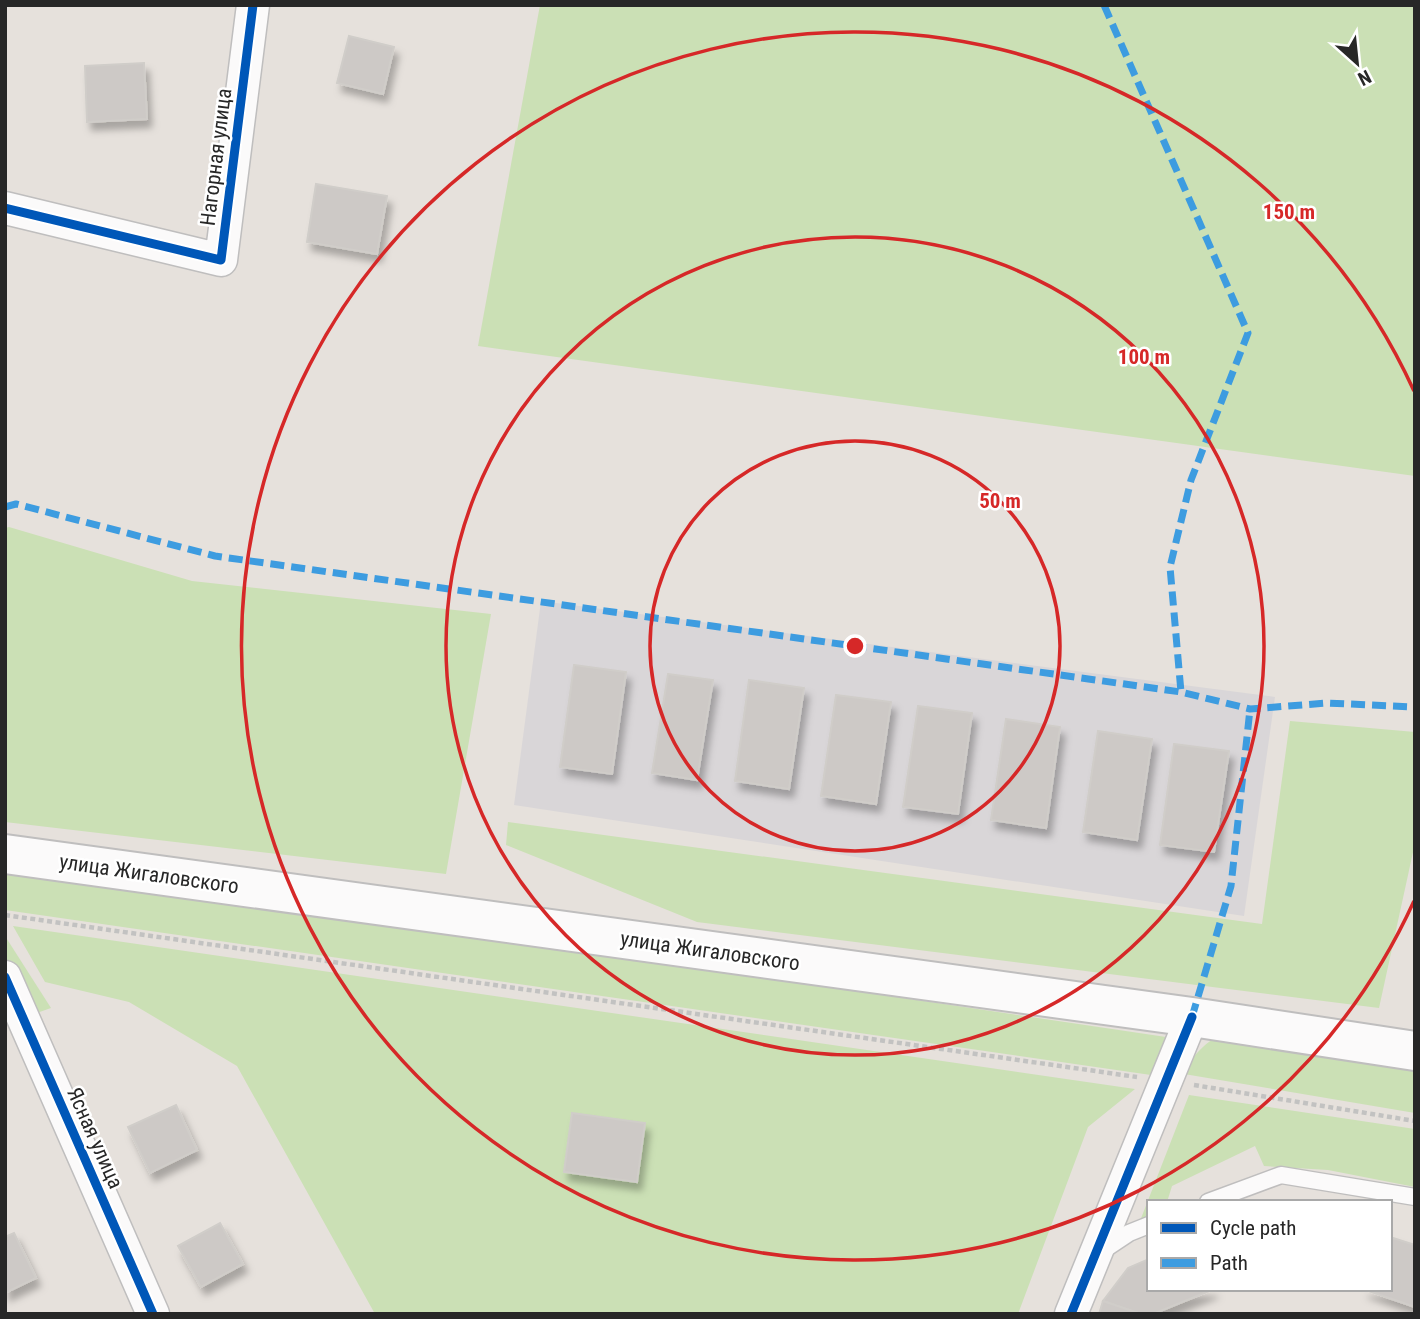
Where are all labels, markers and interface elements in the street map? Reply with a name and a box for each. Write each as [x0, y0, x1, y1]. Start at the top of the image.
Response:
north arrow [1322, 28, 1392, 98]
text: N [1354, 65, 1375, 91]
street label: Нагорная улица [196, 87, 236, 227]
text: 150 m [1263, 200, 1315, 224]
text: 100 m [1118, 345, 1170, 369]
text: 50 m [979, 489, 1021, 513]
centre of rings [843, 634, 867, 658]
street label: улица Жигаловского [58, 850, 240, 898]
street label: улица Жигаловского [619, 927, 801, 975]
street label: Ясная улица [62, 1084, 128, 1192]
legend [1147, 1200, 1392, 1291]
text: Cycle path [1210, 1216, 1296, 1240]
text: Path [1210, 1251, 1248, 1275]

